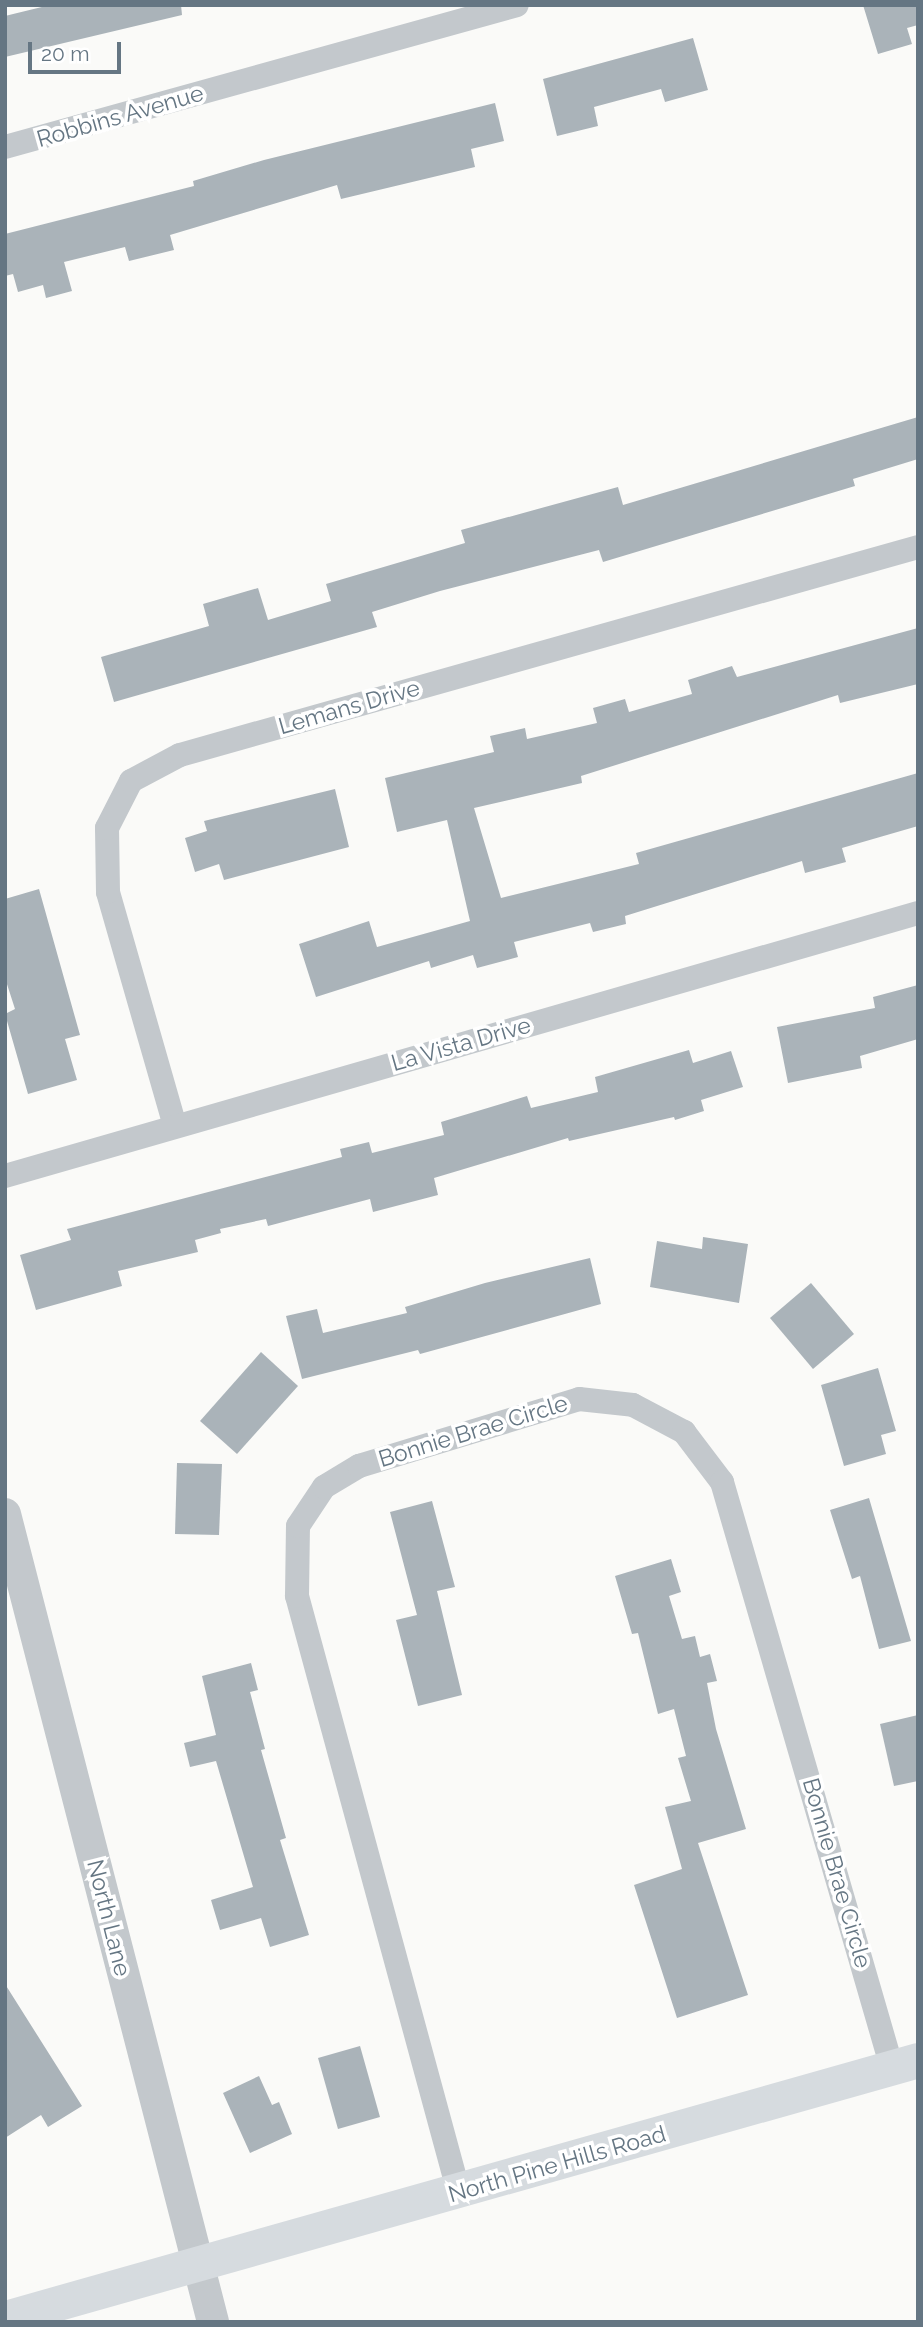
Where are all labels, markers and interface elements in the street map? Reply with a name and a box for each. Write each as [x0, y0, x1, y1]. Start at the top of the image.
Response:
scale bar [32, 28, 124, 72]
text: 20 m [41, 41, 89, 66]
street label: Robbins Avenue [33, 79, 207, 153]
street label: Lemans Drive [275, 674, 423, 740]
street label: La Vista Drive [388, 1011, 534, 1077]
street label: Bonnie Brae Circle [375, 1389, 571, 1473]
street label: Bonnie Brae Circle [797, 1775, 877, 1971]
street label: North Lane [81, 1857, 137, 1979]
street label: North Pine Hills Road [445, 2120, 669, 2208]

